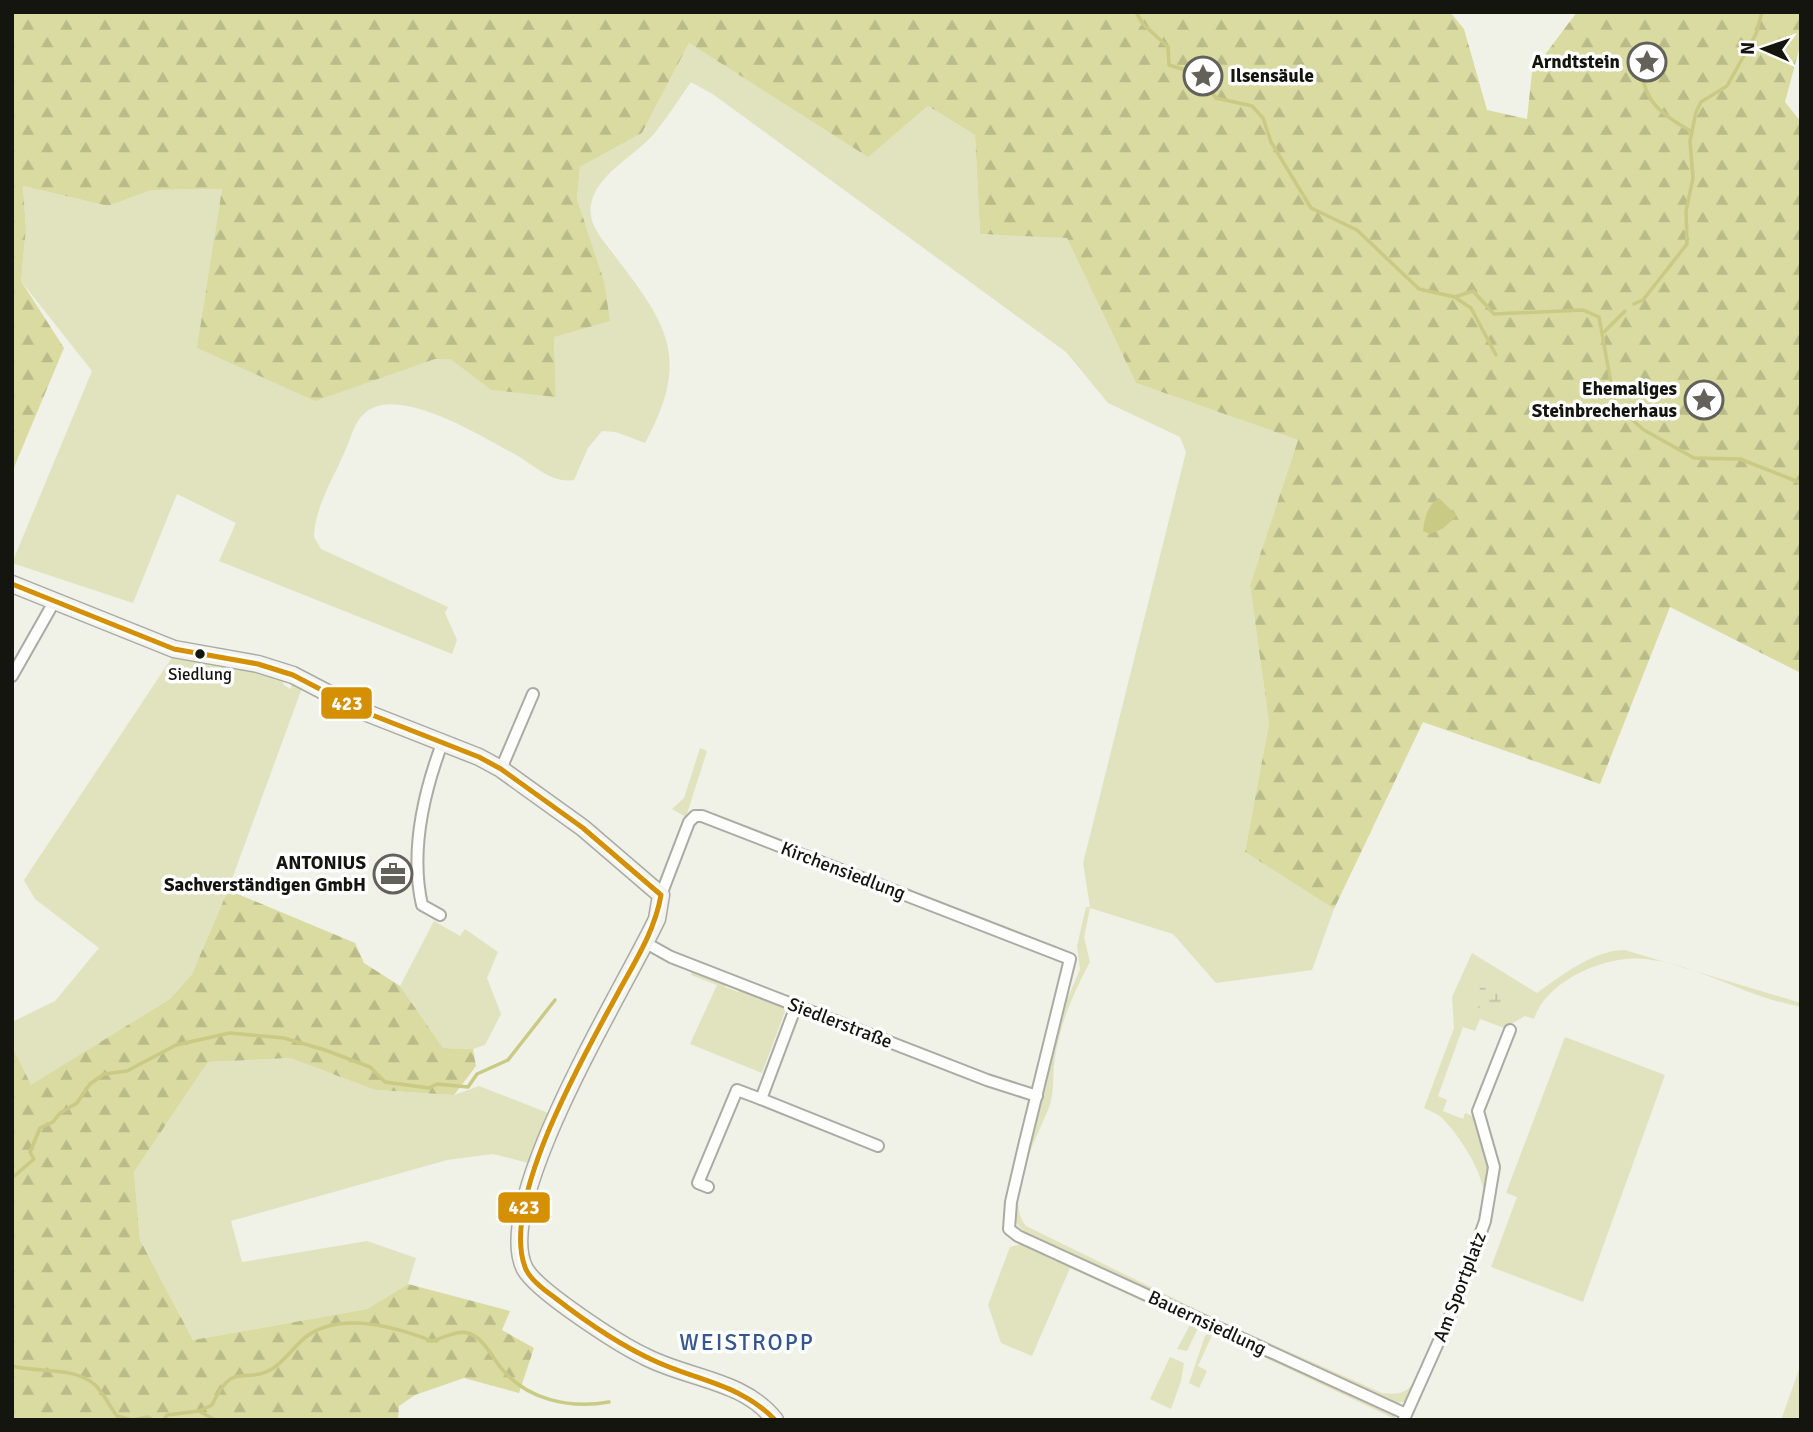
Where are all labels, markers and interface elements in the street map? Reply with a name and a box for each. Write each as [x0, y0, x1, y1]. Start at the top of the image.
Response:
north arrow [1729, 14, 1799, 84]
place icon: Arndtstein [1626, 41, 1668, 83]
text: N [1736, 41, 1760, 55]
place label: Arndtstein [1532, 50, 1620, 74]
place icon: Ilsensäule [1182, 55, 1224, 97]
place label: Ilsensäule [1230, 64, 1314, 88]
place label: Ehemaliges Steinbrecherhaus [1532, 377, 1677, 423]
place icon: Ehemaliges Steinbrecherhaus [1683, 379, 1725, 421]
marker: Siedlung [193, 647, 207, 661]
place label: Siedlung [168, 664, 232, 685]
line badge: 423 [320, 686, 373, 720]
text: 423 [332, 692, 362, 716]
street label: Kirchensiedlung [777, 836, 909, 906]
place label: ANTONIUS Sachverständigen GmbH [164, 851, 366, 897]
office icon: ANTONIUS Sachverständigen GmbH [372, 853, 414, 895]
street label: Siedlerstraße [784, 992, 896, 1054]
line badge: 423 [497, 1191, 551, 1224]
text: 423 [509, 1196, 539, 1220]
street label: Am Sportplatz [1428, 1229, 1492, 1345]
street label: Bauernsiedlung [1144, 1285, 1270, 1361]
district label: WEISTROPP [679, 1328, 815, 1357]

